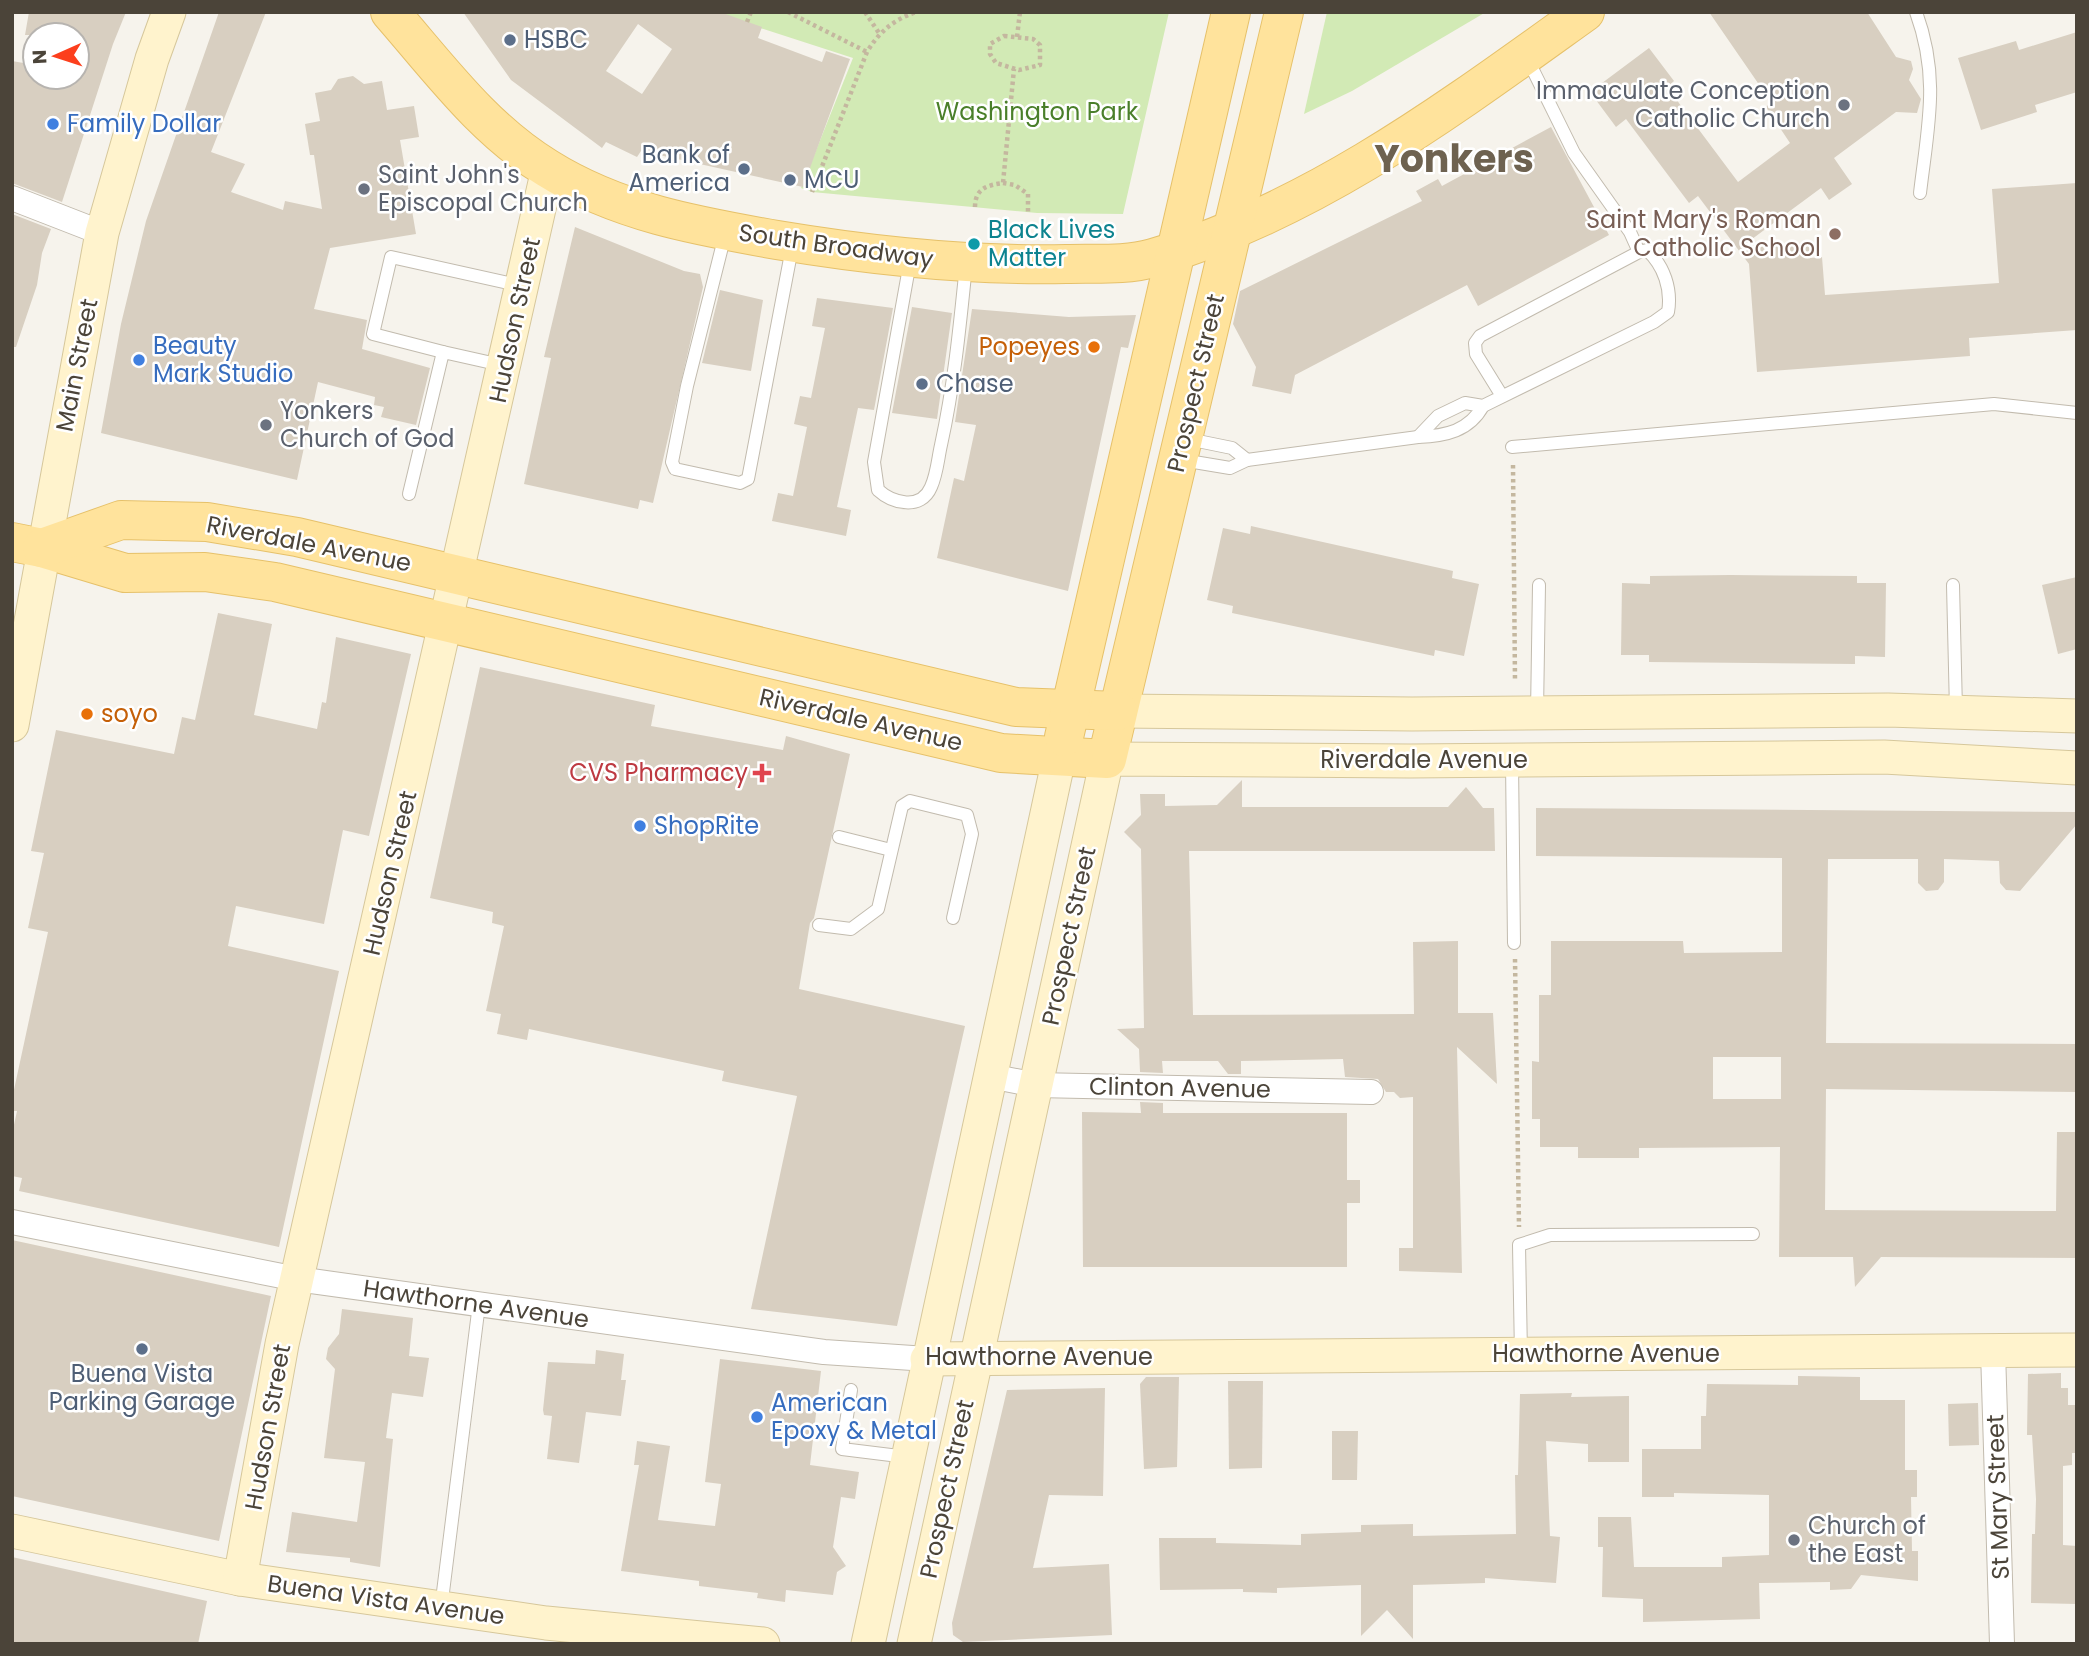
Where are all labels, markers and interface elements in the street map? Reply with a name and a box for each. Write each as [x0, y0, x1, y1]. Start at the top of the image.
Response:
north arrow [21, 21, 91, 91]
place label: HSBC [524, 23, 588, 56]
marker: HSBC [502, 32, 518, 48]
text: N [26, 49, 53, 65]
place label: Immaculate Conception Catholic Church [1536, 74, 1830, 135]
park label: Washington Park [936, 95, 1139, 128]
marker: Immaculate Conception Catholic Church [1836, 97, 1852, 113]
place label: Family Dollar [67, 107, 221, 140]
marker: Family Dollar [45, 116, 61, 132]
district label: Yonkers [1374, 132, 1534, 185]
place label: Bank of America [629, 138, 730, 199]
place label: Saint John's Episcopal Church [378, 158, 588, 219]
marker: Bank of America [736, 161, 752, 177]
place label: MCU [804, 163, 859, 196]
marker: MCU [782, 172, 798, 188]
marker: Saint John's Episcopal Church [356, 181, 372, 197]
place label: Saint Mary's Roman Catholic School [1586, 203, 1821, 264]
place label: Black Lives Matter [988, 213, 1115, 274]
street label: South Broadway [737, 216, 936, 276]
marker: Saint Mary's Roman Catholic School [1827, 226, 1843, 242]
street label: Hudson Street [481, 234, 548, 406]
marker: Black Lives Matter [966, 236, 982, 252]
street label: Prospect Street [1159, 291, 1232, 475]
street label: Main Street [47, 296, 106, 434]
place label: Beauty Mark Studio [153, 329, 293, 390]
place label: Popeyes [979, 330, 1080, 363]
marker: Popeyes [1086, 339, 1102, 355]
marker: Beauty Mark Studio [131, 352, 147, 368]
place label: Chase [936, 367, 1014, 400]
marker: Chase [914, 376, 930, 392]
place label: Yonkers Church of God [280, 394, 454, 455]
marker: Yonkers Church of God [258, 417, 274, 433]
street label: Riverdale Avenue [204, 508, 414, 580]
street label: Riverdale Avenue [756, 680, 966, 759]
place label: soyo [101, 697, 158, 730]
marker: soyo [79, 706, 95, 722]
street label: Riverdale Avenue [1320, 743, 1528, 776]
place label: CVS Pharmacy [569, 756, 748, 789]
marker: CVS Pharmacy [754, 765, 770, 781]
street label: Hudson Street [355, 787, 424, 959]
place label: ShopRite [654, 809, 759, 842]
marker: ShopRite [632, 818, 648, 834]
street label: Prospect Street [1033, 844, 1104, 1028]
street label: Clinton Avenue [1089, 1069, 1271, 1106]
street label: Hawthorne Avenue [361, 1271, 591, 1336]
street label: Hawthorne Avenue [1492, 1337, 1720, 1370]
street label: Hawthorne Avenue [925, 1340, 1153, 1373]
marker: Buena Vista Parking Garage [134, 1341, 150, 1357]
street label: Hudson Street [237, 1341, 298, 1513]
place label: Buena Vista Parking Garage [49, 1357, 235, 1418]
place label: American Epoxy & Metal [771, 1386, 937, 1447]
street label: Prospect Street [911, 1397, 982, 1581]
marker: American Epoxy & Metal [749, 1409, 765, 1425]
street label: St Mary Street [1978, 1414, 2017, 1580]
place label: Church of the East [1808, 1509, 1926, 1570]
marker: Church of the East [1786, 1532, 1802, 1548]
street label: Buena Vista Avenue [265, 1567, 507, 1632]

